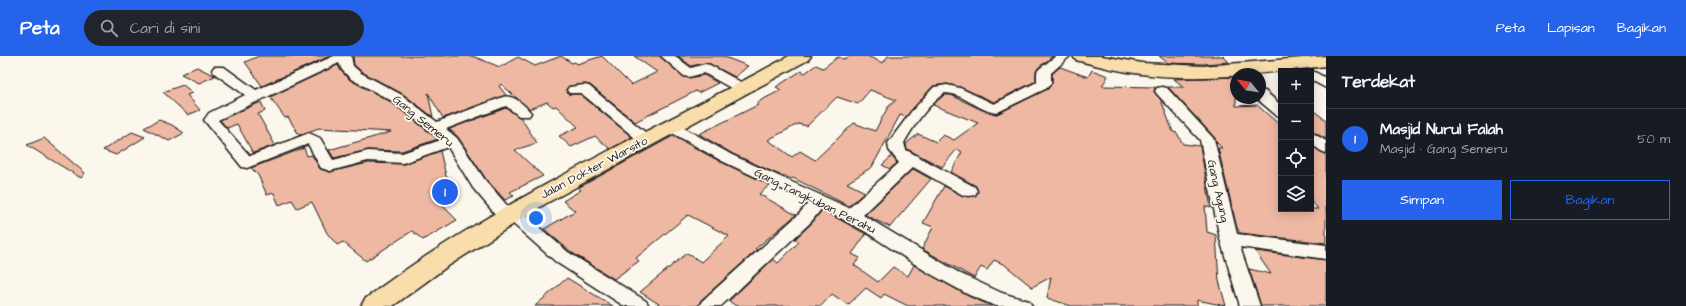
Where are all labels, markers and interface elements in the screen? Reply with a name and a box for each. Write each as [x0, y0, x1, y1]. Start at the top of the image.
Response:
search box [84, 10, 364, 46]
text: Peta [20, 15, 60, 42]
icon: search [98, 17, 120, 39]
text: Cari di sini [130, 18, 200, 39]
text: Peta [1496, 18, 1525, 38]
text: Lapisan [1547, 18, 1595, 38]
text: Bagikan [1617, 18, 1666, 38]
north arrow [1230, 68, 1266, 104]
map controls [1278, 68, 1314, 212]
button: + [1278, 68, 1314, 104]
text: Terdekat [1342, 70, 1415, 94]
street label: Gang Semeru [388, 91, 457, 152]
button: − [1278, 104, 1314, 140]
text: Masjid Nurul Falah [1380, 119, 1503, 140]
text: 1 [1354, 130, 1356, 148]
text: 50 m [1637, 130, 1670, 148]
street label: Jalan Dokter Warsito [537, 132, 651, 204]
button: locate [1278, 140, 1314, 176]
text: Masjid · Gang Semeru [1380, 140, 1507, 158]
street label: Gang Agung [1202, 158, 1233, 224]
street label: Gang Tangkuban Perahu [751, 164, 879, 239]
button: layers [1278, 176, 1314, 212]
pin: 1 [432, 177, 458, 207]
button: Simpan [1342, 180, 1502, 220]
button: Bagikan [1510, 180, 1670, 220]
your location [526, 208, 546, 228]

